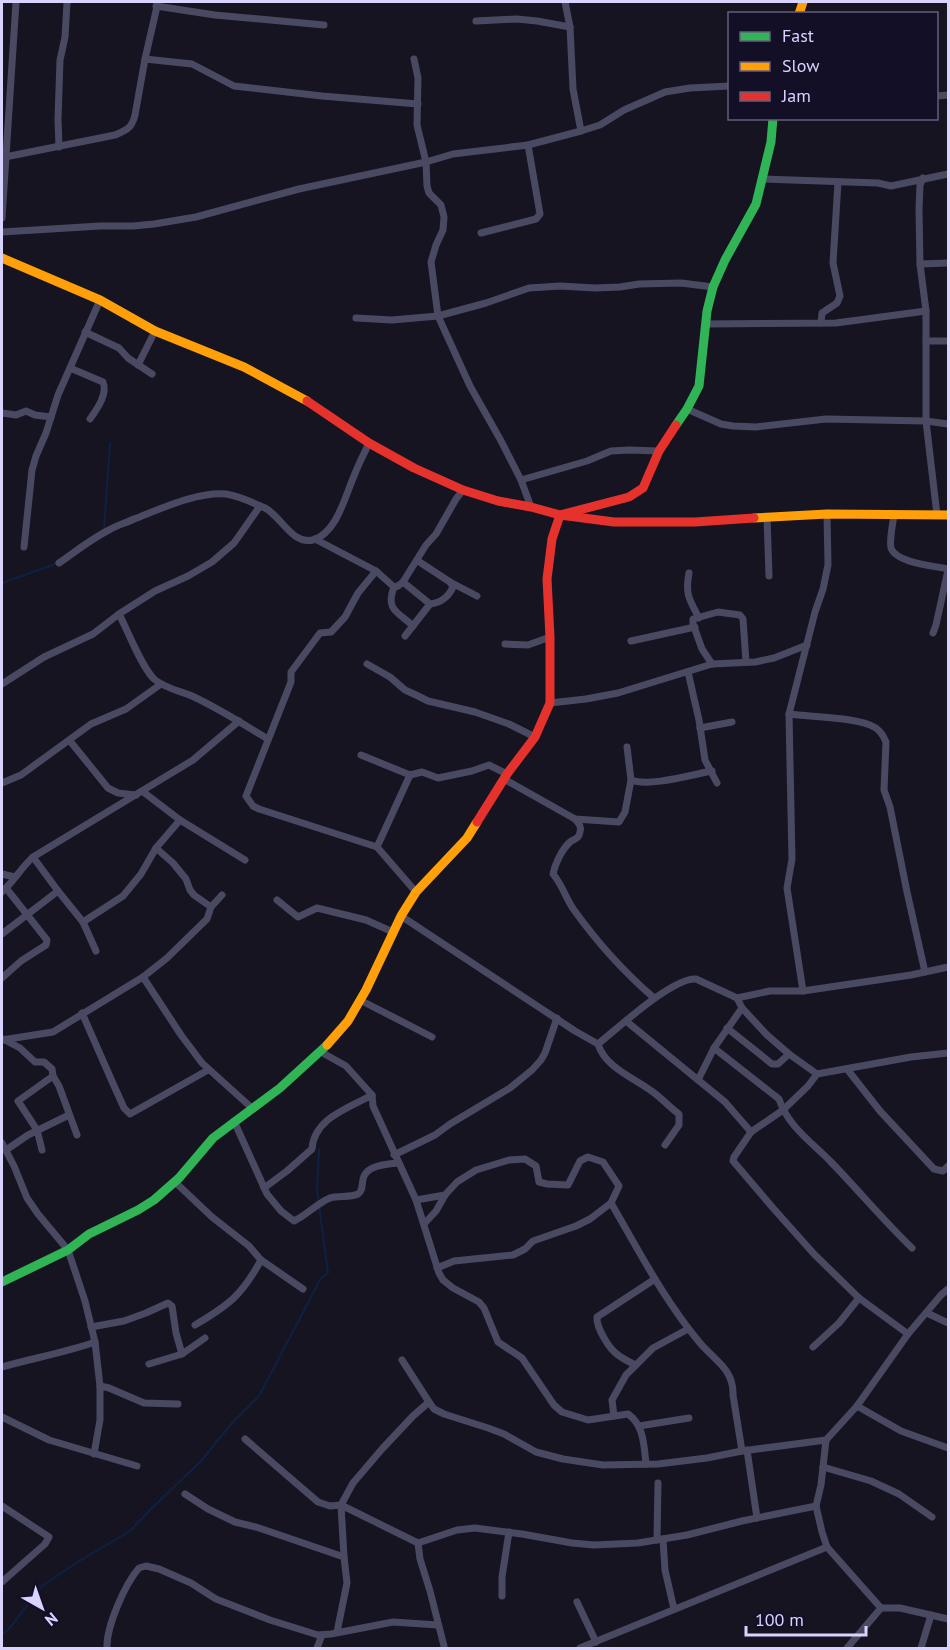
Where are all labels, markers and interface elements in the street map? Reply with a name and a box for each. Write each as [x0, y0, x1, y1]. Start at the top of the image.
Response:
legend [728, 12, 938, 120]
text: Fast [782, 24, 814, 47]
text: Slow [782, 54, 820, 77]
text: Jam [781, 84, 811, 107]
north arrow [12, 1578, 72, 1638]
scale bar [746, 1599, 866, 1637]
text: N [41, 1608, 62, 1631]
text: 100 m [755, 1608, 804, 1631]

